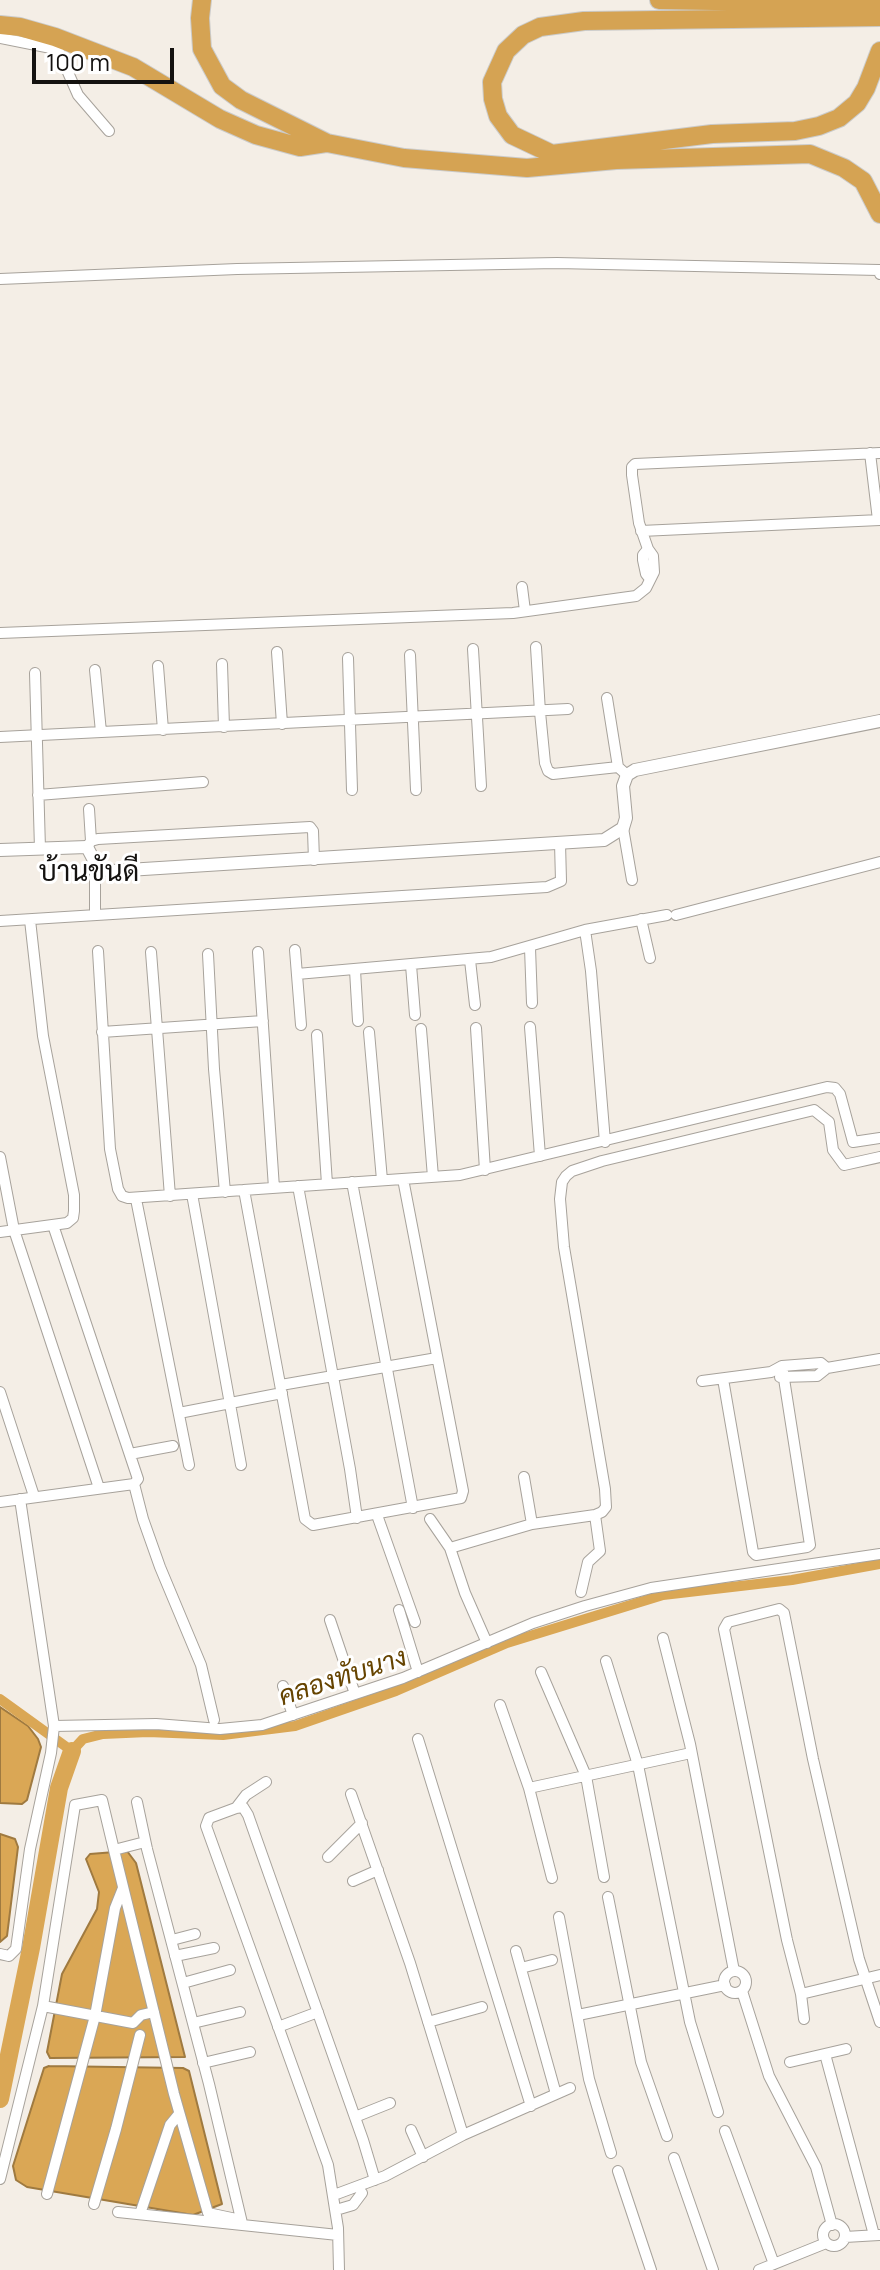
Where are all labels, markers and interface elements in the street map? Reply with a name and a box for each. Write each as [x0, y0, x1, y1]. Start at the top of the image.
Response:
scale bar [36, 32, 178, 82]
text: 100 m [46, 45, 110, 78]
district label: บ้านขันดี [39, 856, 139, 890]
water label: คลองทับนาง [275, 1643, 411, 1713]

